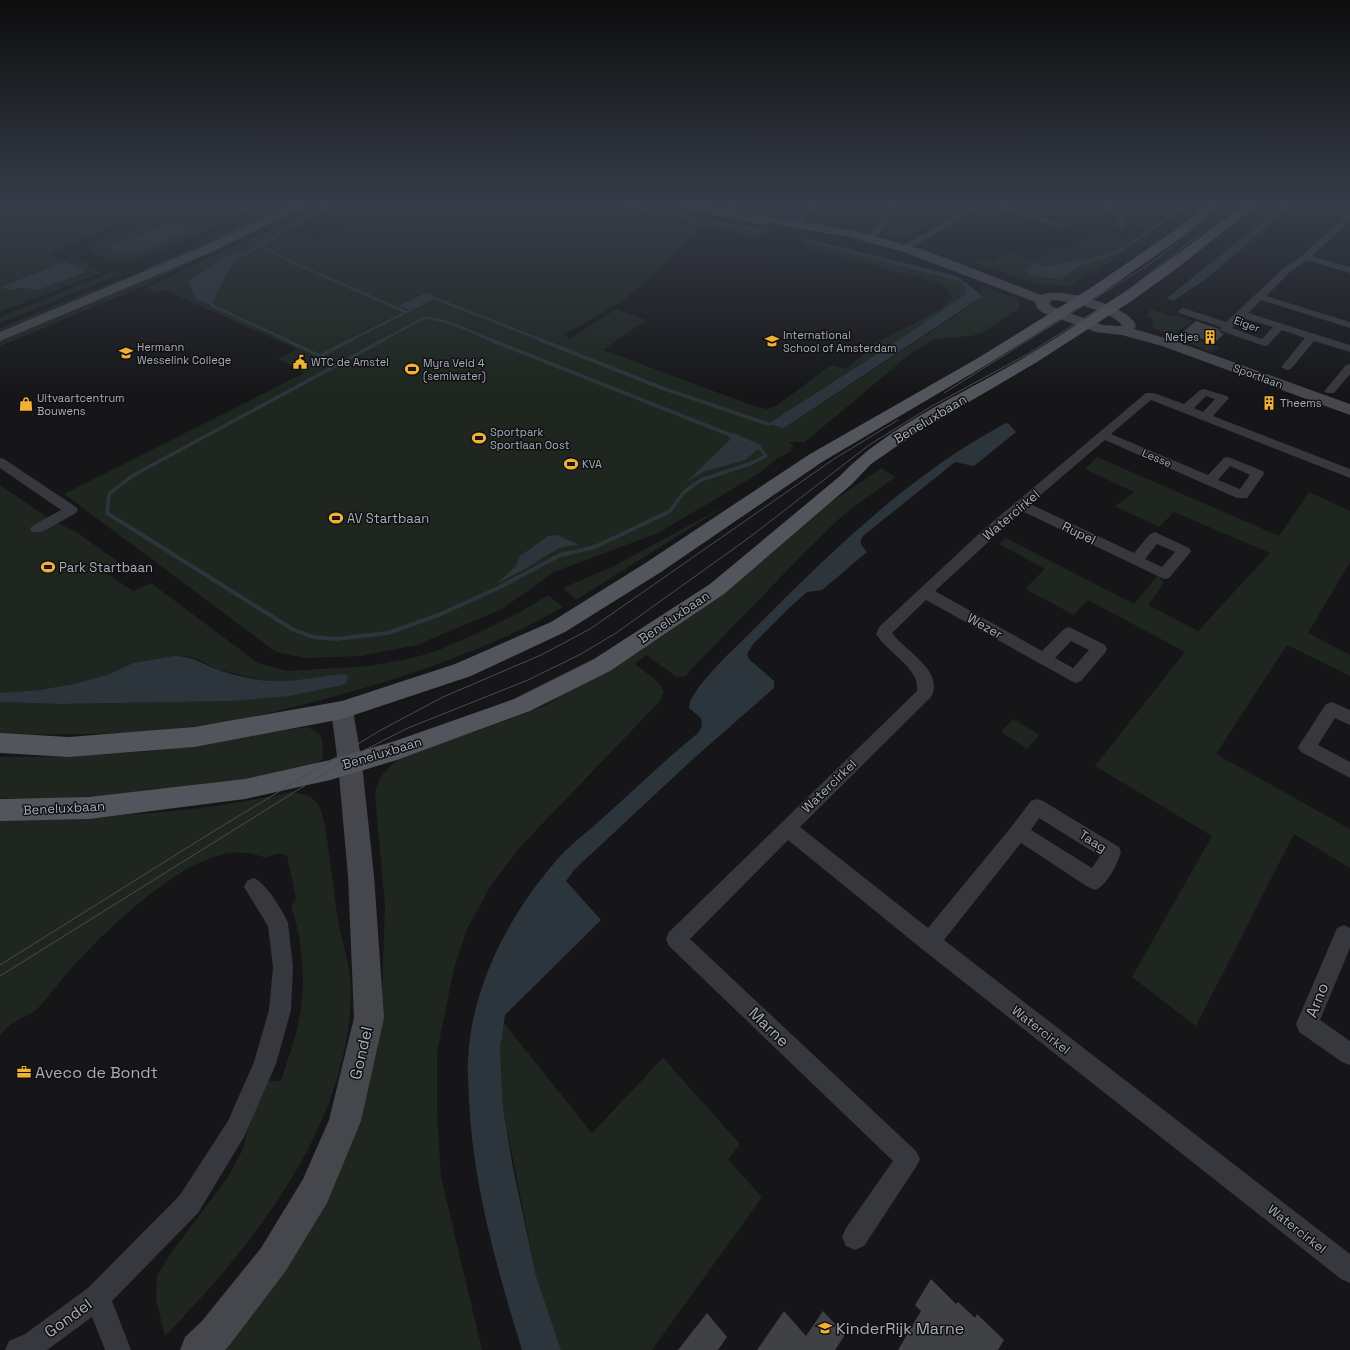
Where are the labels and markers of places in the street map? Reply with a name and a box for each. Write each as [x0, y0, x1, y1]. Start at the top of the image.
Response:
place label: International School of Amsterdam [783, 328, 897, 355]
building icon: Netjes [1202, 329, 1218, 345]
place label: Netjes [1165, 330, 1199, 344]
school or university icon: International School of Amsterdam [764, 333, 780, 349]
place label: Hermann Wesselink College [137, 340, 231, 367]
school or university icon: Hermann Wesselink College [118, 345, 134, 361]
public building icon: WTC de Amstel [292, 354, 308, 370]
place label: WTC de Amstel [311, 355, 389, 369]
place label: Myra Veld 4 (semiwater) [423, 356, 486, 383]
sports icon: Myra Veld 4 (semiwater) [404, 361, 420, 377]
place label: Uitvaartcentrum Bouwens [37, 391, 125, 418]
building icon: Theems [1261, 395, 1277, 411]
shop icon: Uitvaartcentrum Bouwens [18, 396, 34, 412]
place label: Theems [1280, 396, 1322, 410]
place label: Sportpark Sportlaan Oost [490, 425, 570, 452]
sports icon: Sportpark Sportlaan Oost [471, 430, 487, 446]
sports icon: KVA [563, 456, 579, 472]
place label: KVA [582, 457, 602, 471]
sports icon: AV Startbaan [328, 510, 344, 526]
place label: AV Startbaan [347, 510, 429, 527]
sports icon: Park Startbaan [40, 559, 56, 575]
place label: Park Startbaan [59, 559, 153, 576]
place label: Aveco de Bondt [35, 1062, 158, 1083]
office icon: Aveco de Bondt [16, 1064, 32, 1080]
place label: KinderRijk Marne [836, 1318, 964, 1339]
school or university icon: KinderRijk Marne [817, 1320, 833, 1336]

